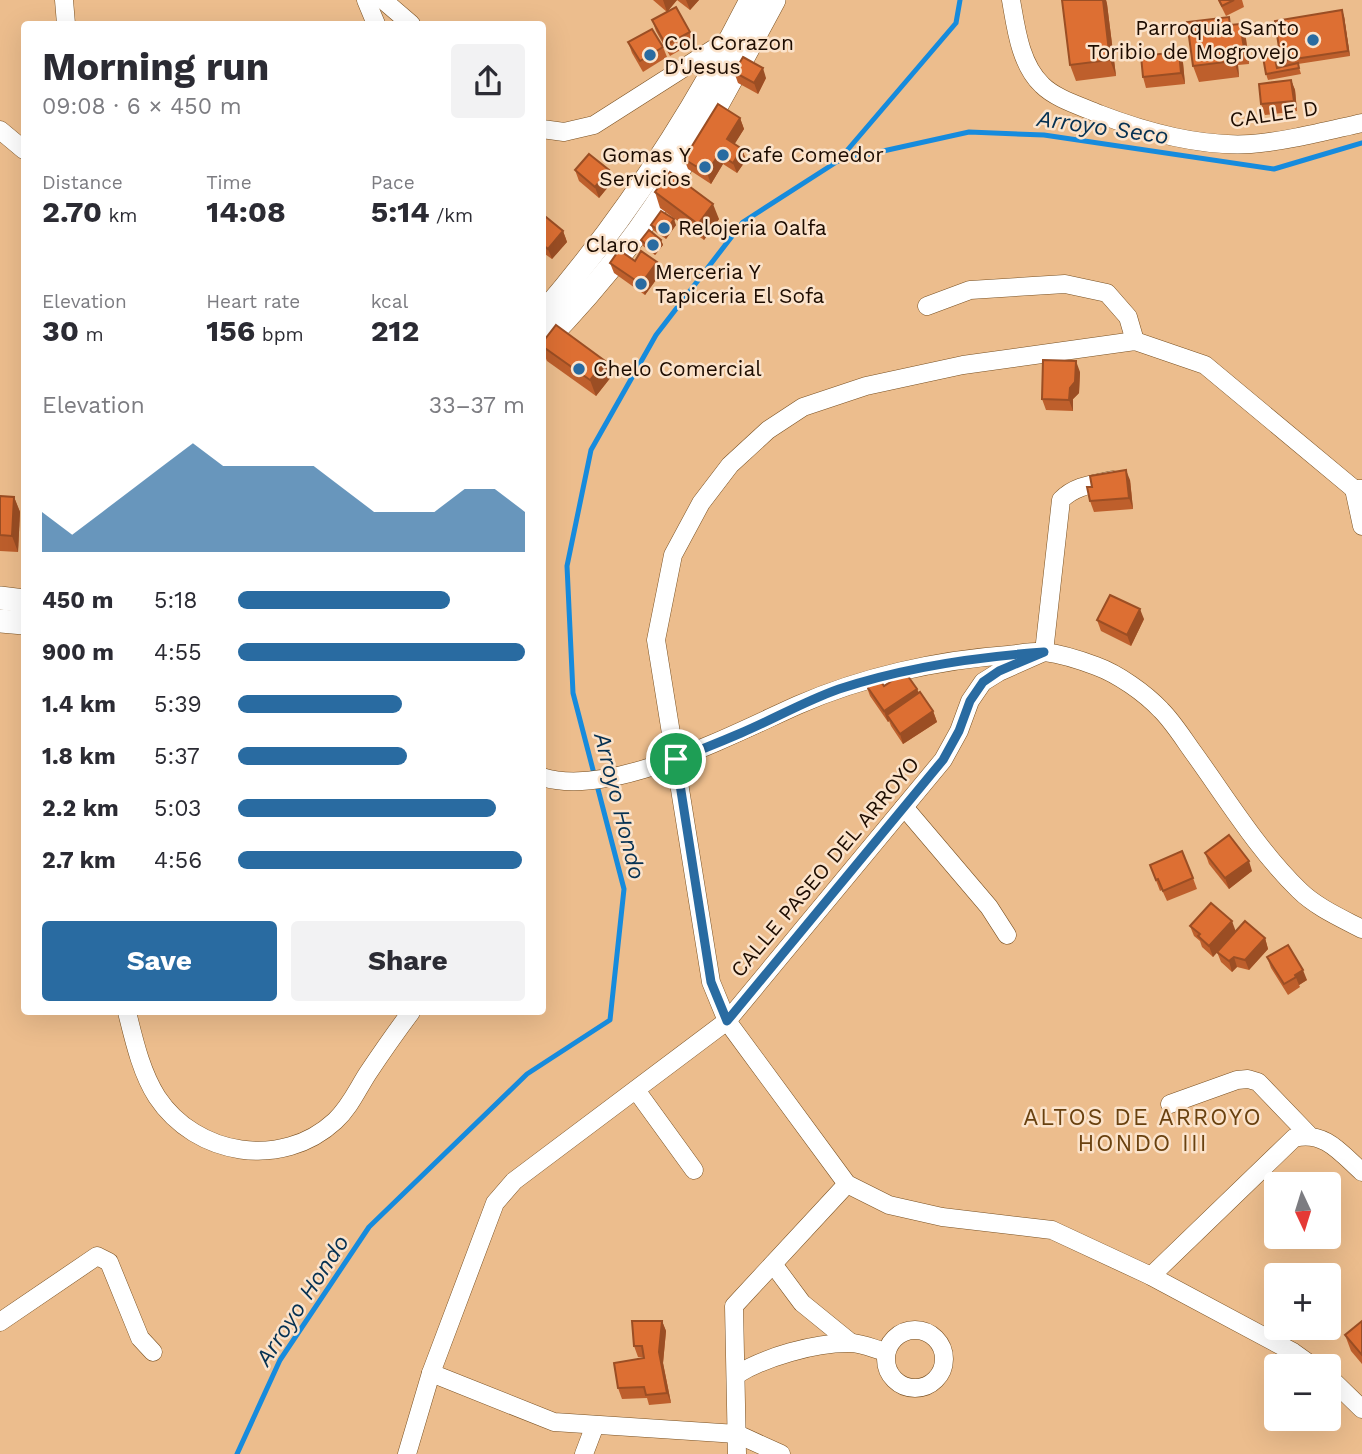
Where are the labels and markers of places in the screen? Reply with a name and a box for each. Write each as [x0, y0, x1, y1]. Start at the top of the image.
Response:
place label: Parroquia Santo Toribio de Mogrovejo [1087, 15, 1299, 64]
place label: Col. Corazon D'Jesus [664, 30, 794, 79]
marker: Parroquia Santo Toribio de Mogrovejo [1305, 32, 1321, 48]
marker: Col. Corazon D'Jesus [642, 47, 658, 63]
place label: Gomas Y Servicios [599, 142, 691, 191]
place label: Cafe Comedor [737, 142, 884, 167]
marker: Cafe Comedor [715, 147, 731, 163]
marker: Gomas Y Servicios [697, 159, 713, 175]
place label: Relojeria Oalfa [678, 215, 827, 240]
marker: Relojeria Oalfa [656, 220, 672, 236]
place label: Claro [585, 232, 639, 257]
marker: Claro [645, 237, 661, 253]
place label: Merceria Y Tapiceria El Sofa [655, 259, 825, 308]
marker: Merceria Y Tapiceria El Sofa [633, 276, 649, 292]
place label: Chelo Comercial [593, 356, 762, 381]
marker: Chelo Comercial [571, 361, 587, 377]
pin [646, 729, 706, 789]

